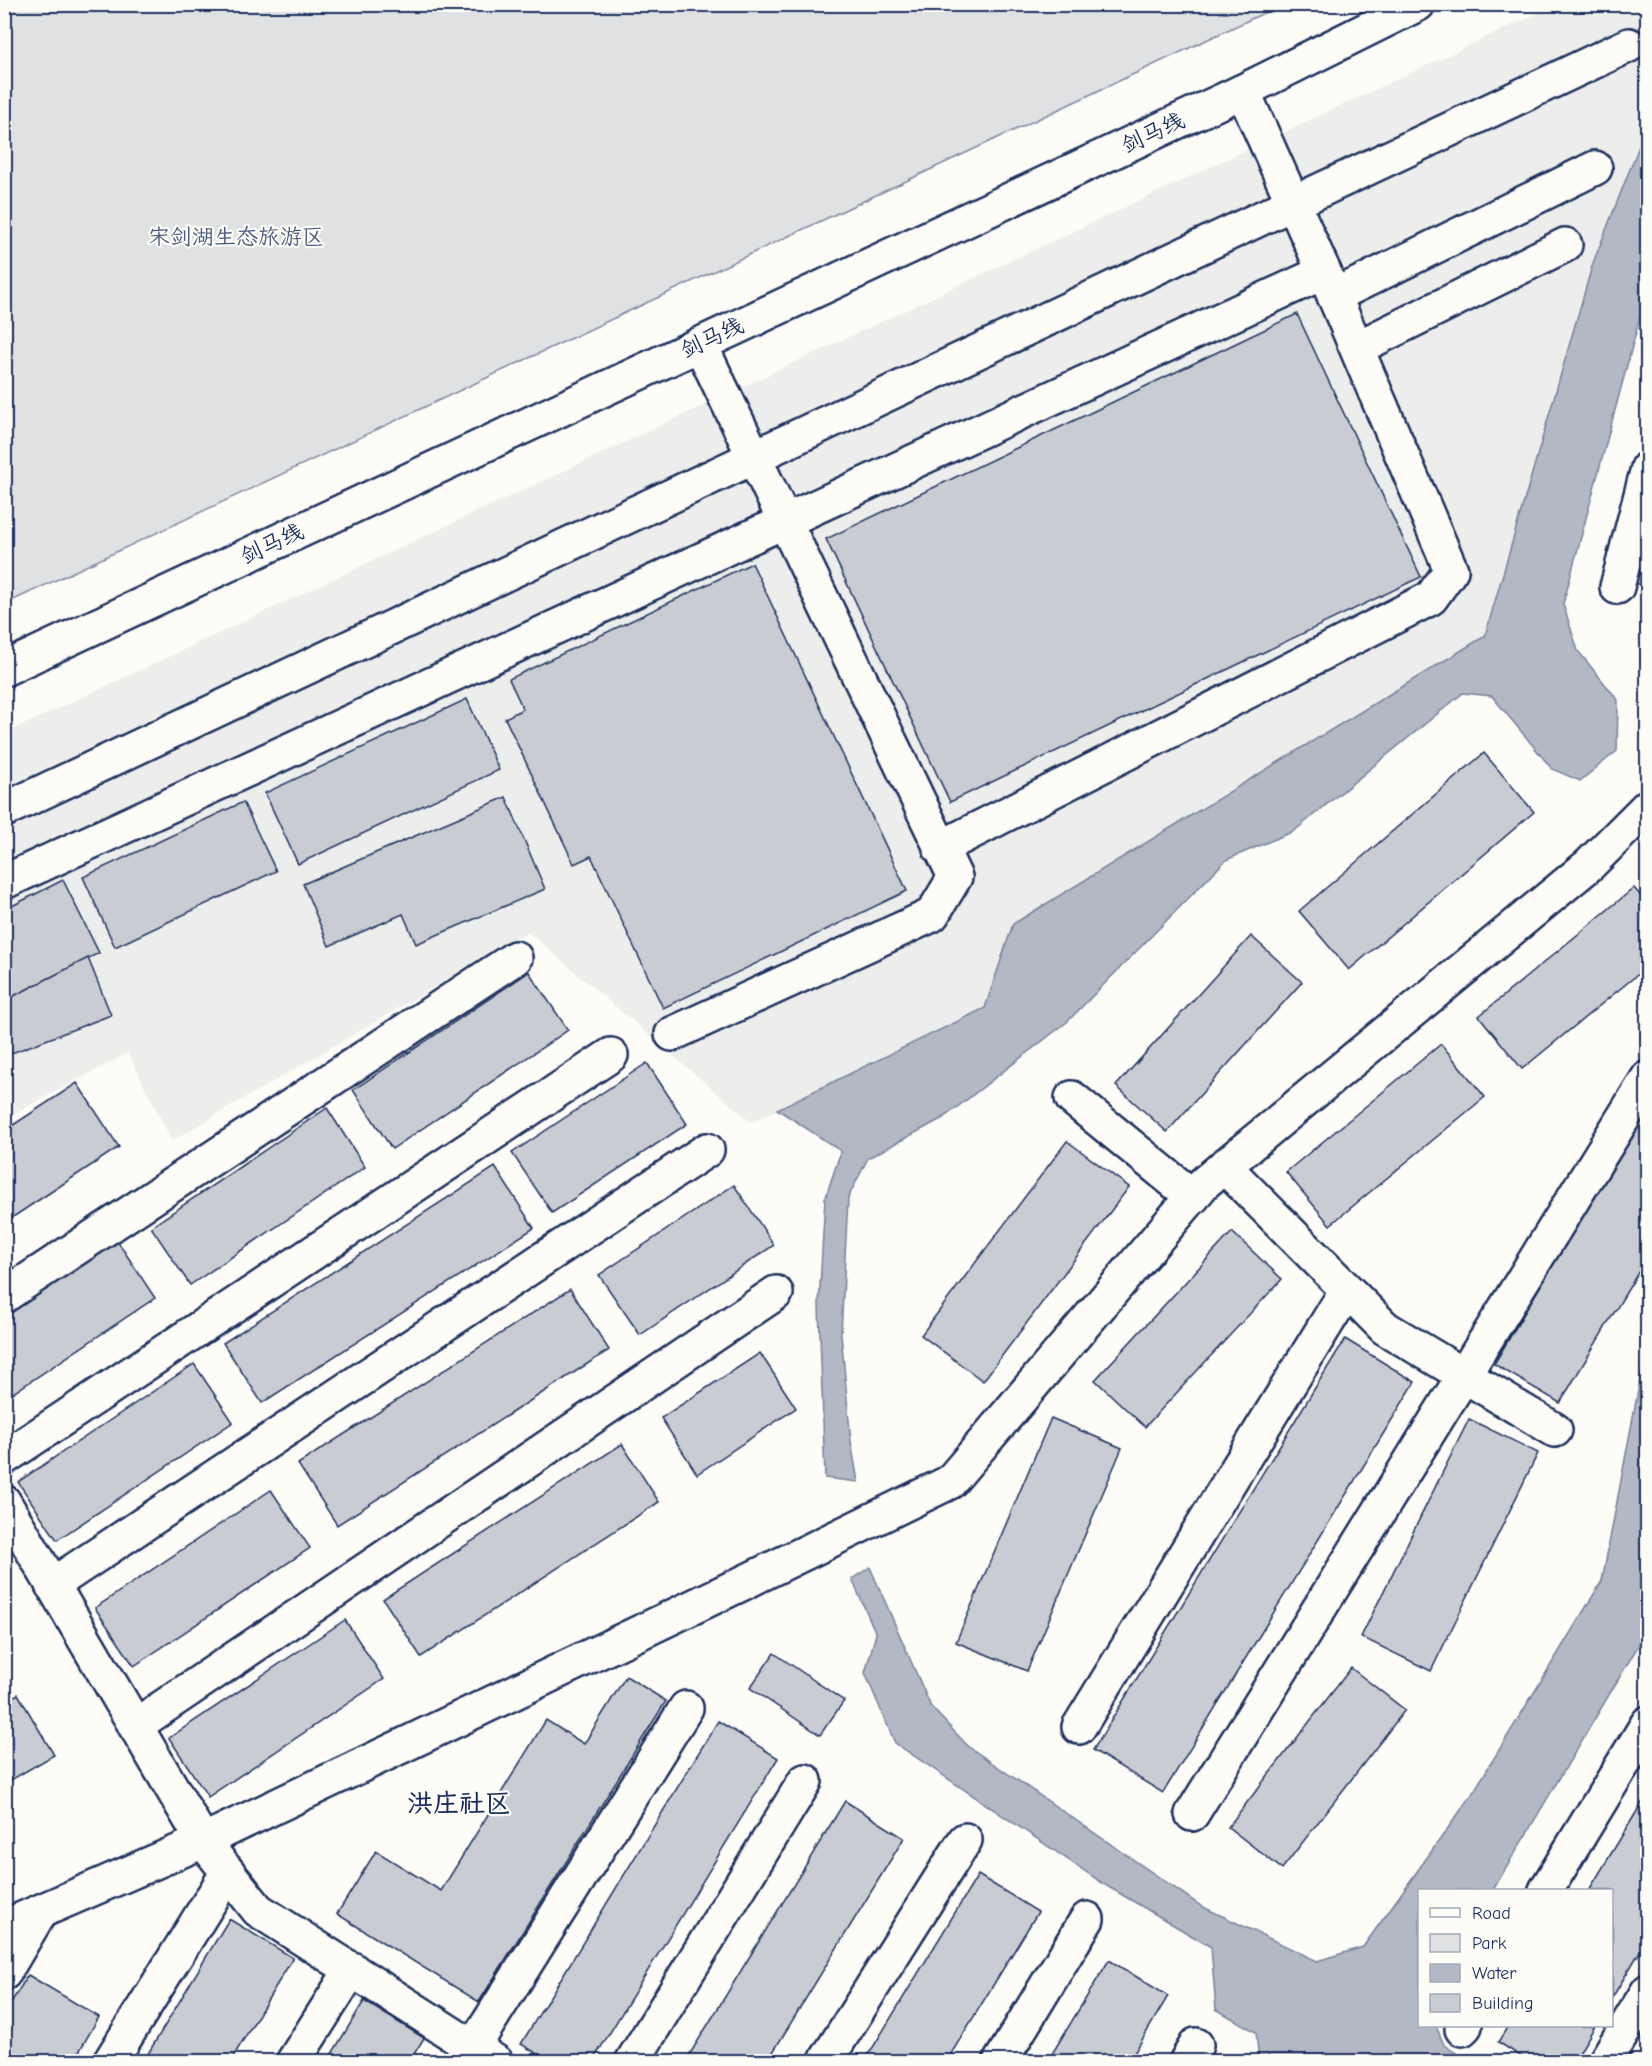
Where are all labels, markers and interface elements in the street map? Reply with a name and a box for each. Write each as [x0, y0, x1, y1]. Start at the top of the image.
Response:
street label: 剑马线 [1118, 107, 1188, 159]
park label: 宋剑湖生态旅游区 [148, 224, 324, 250]
street label: 剑马线 [677, 312, 747, 364]
street label: 剑马线 [237, 518, 307, 570]
district label: 洪庄社区 [407, 1789, 511, 1819]
legend [1418, 1889, 1613, 2027]
text: Road [1472, 1903, 1511, 1924]
text: Park [1472, 1933, 1507, 1954]
text: Water [1472, 1963, 1517, 1984]
text: Building [1472, 1993, 1534, 2014]

